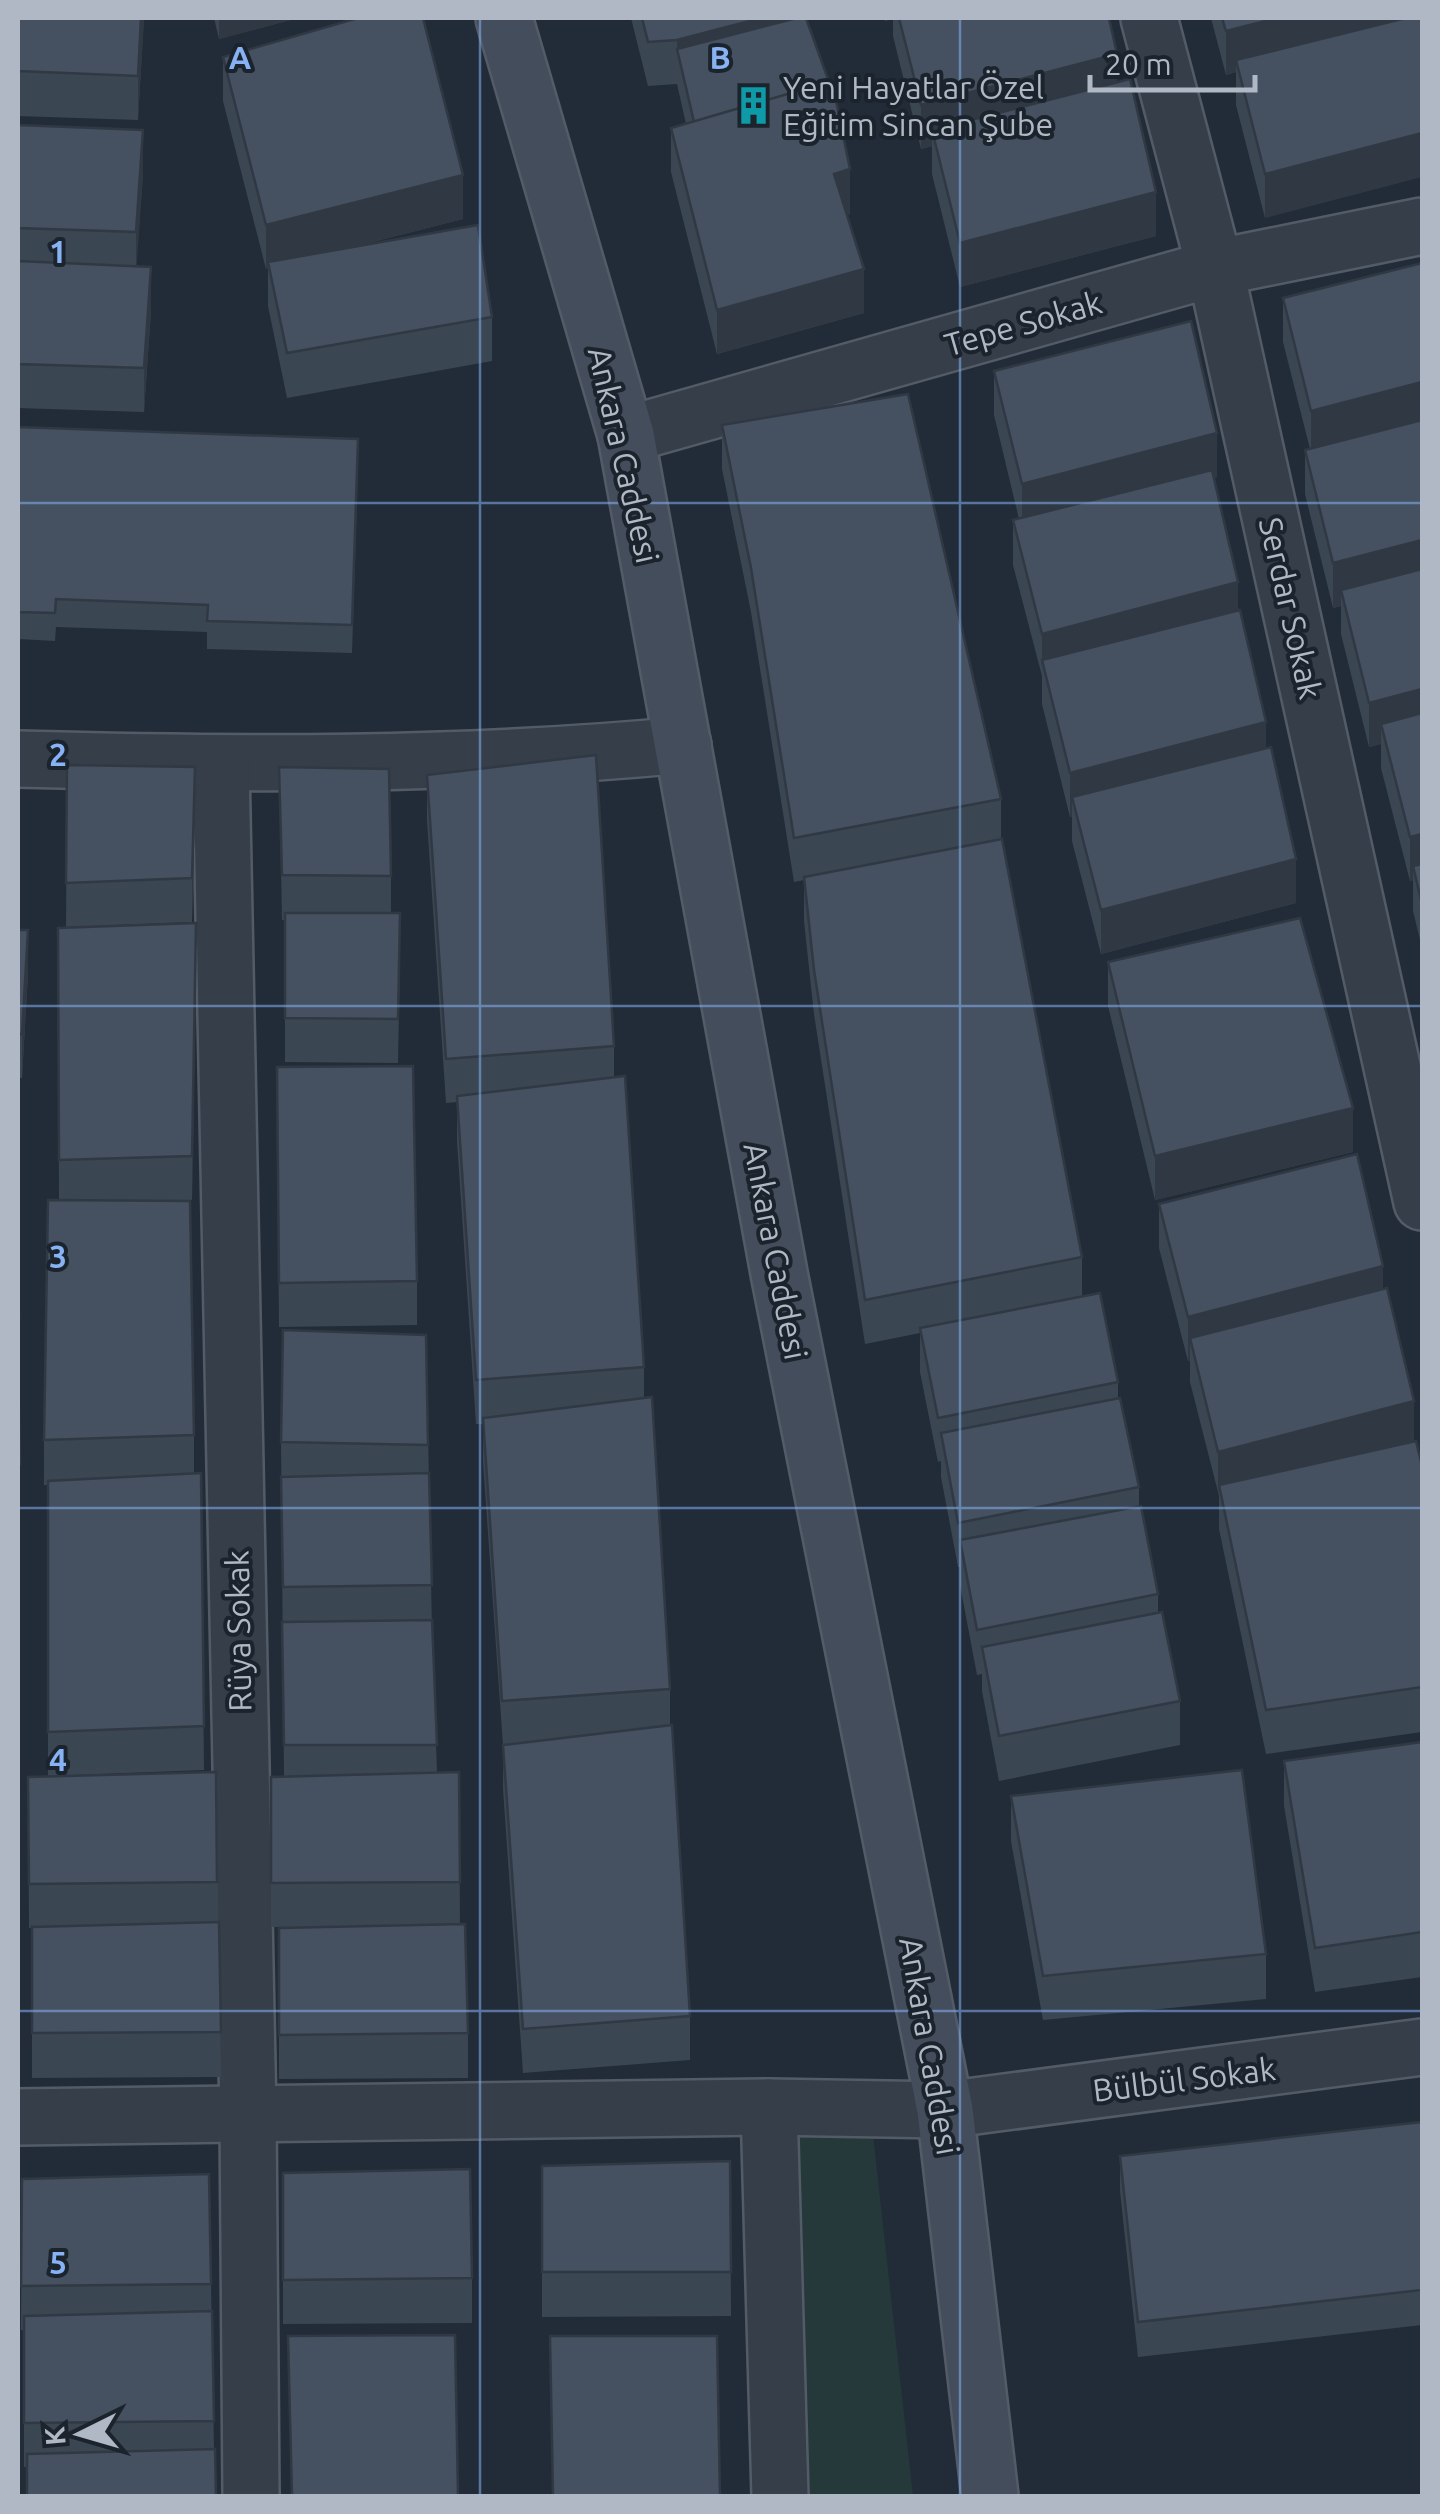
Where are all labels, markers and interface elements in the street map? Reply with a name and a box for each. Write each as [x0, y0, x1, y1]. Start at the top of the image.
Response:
scale bar [1090, 30, 1255, 92]
text: A [229, 39, 252, 75]
text: B [709, 39, 731, 75]
text: 20 m [1105, 47, 1172, 81]
place label: Yeni Hayatlar Özel Eğitim Sincan Şube [783, 69, 1053, 142]
building icon: Yeni Hayatlar Özel Eğitim Sincan Şube [732, 84, 774, 126]
text: 1 [49, 233, 67, 269]
street label: Tepe Sokak [940, 283, 1106, 363]
street label: Ankara Caddesi [582, 344, 666, 566]
street label: Serdar Sokak [1253, 514, 1329, 702]
text: 2 [49, 736, 67, 772]
street label: Ankara Caddesi [737, 1139, 815, 1363]
text: 3 [49, 1238, 67, 1274]
street label: Rüya Sokak [219, 1550, 257, 1712]
text: 4 [49, 1741, 67, 1777]
street label: Ankara Caddesi [893, 1934, 967, 2158]
street label: Bülbül Sokak [1091, 2050, 1277, 2108]
text: 5 [49, 2244, 67, 2280]
north arrow [30, 2384, 130, 2484]
text: K [38, 2425, 71, 2447]

